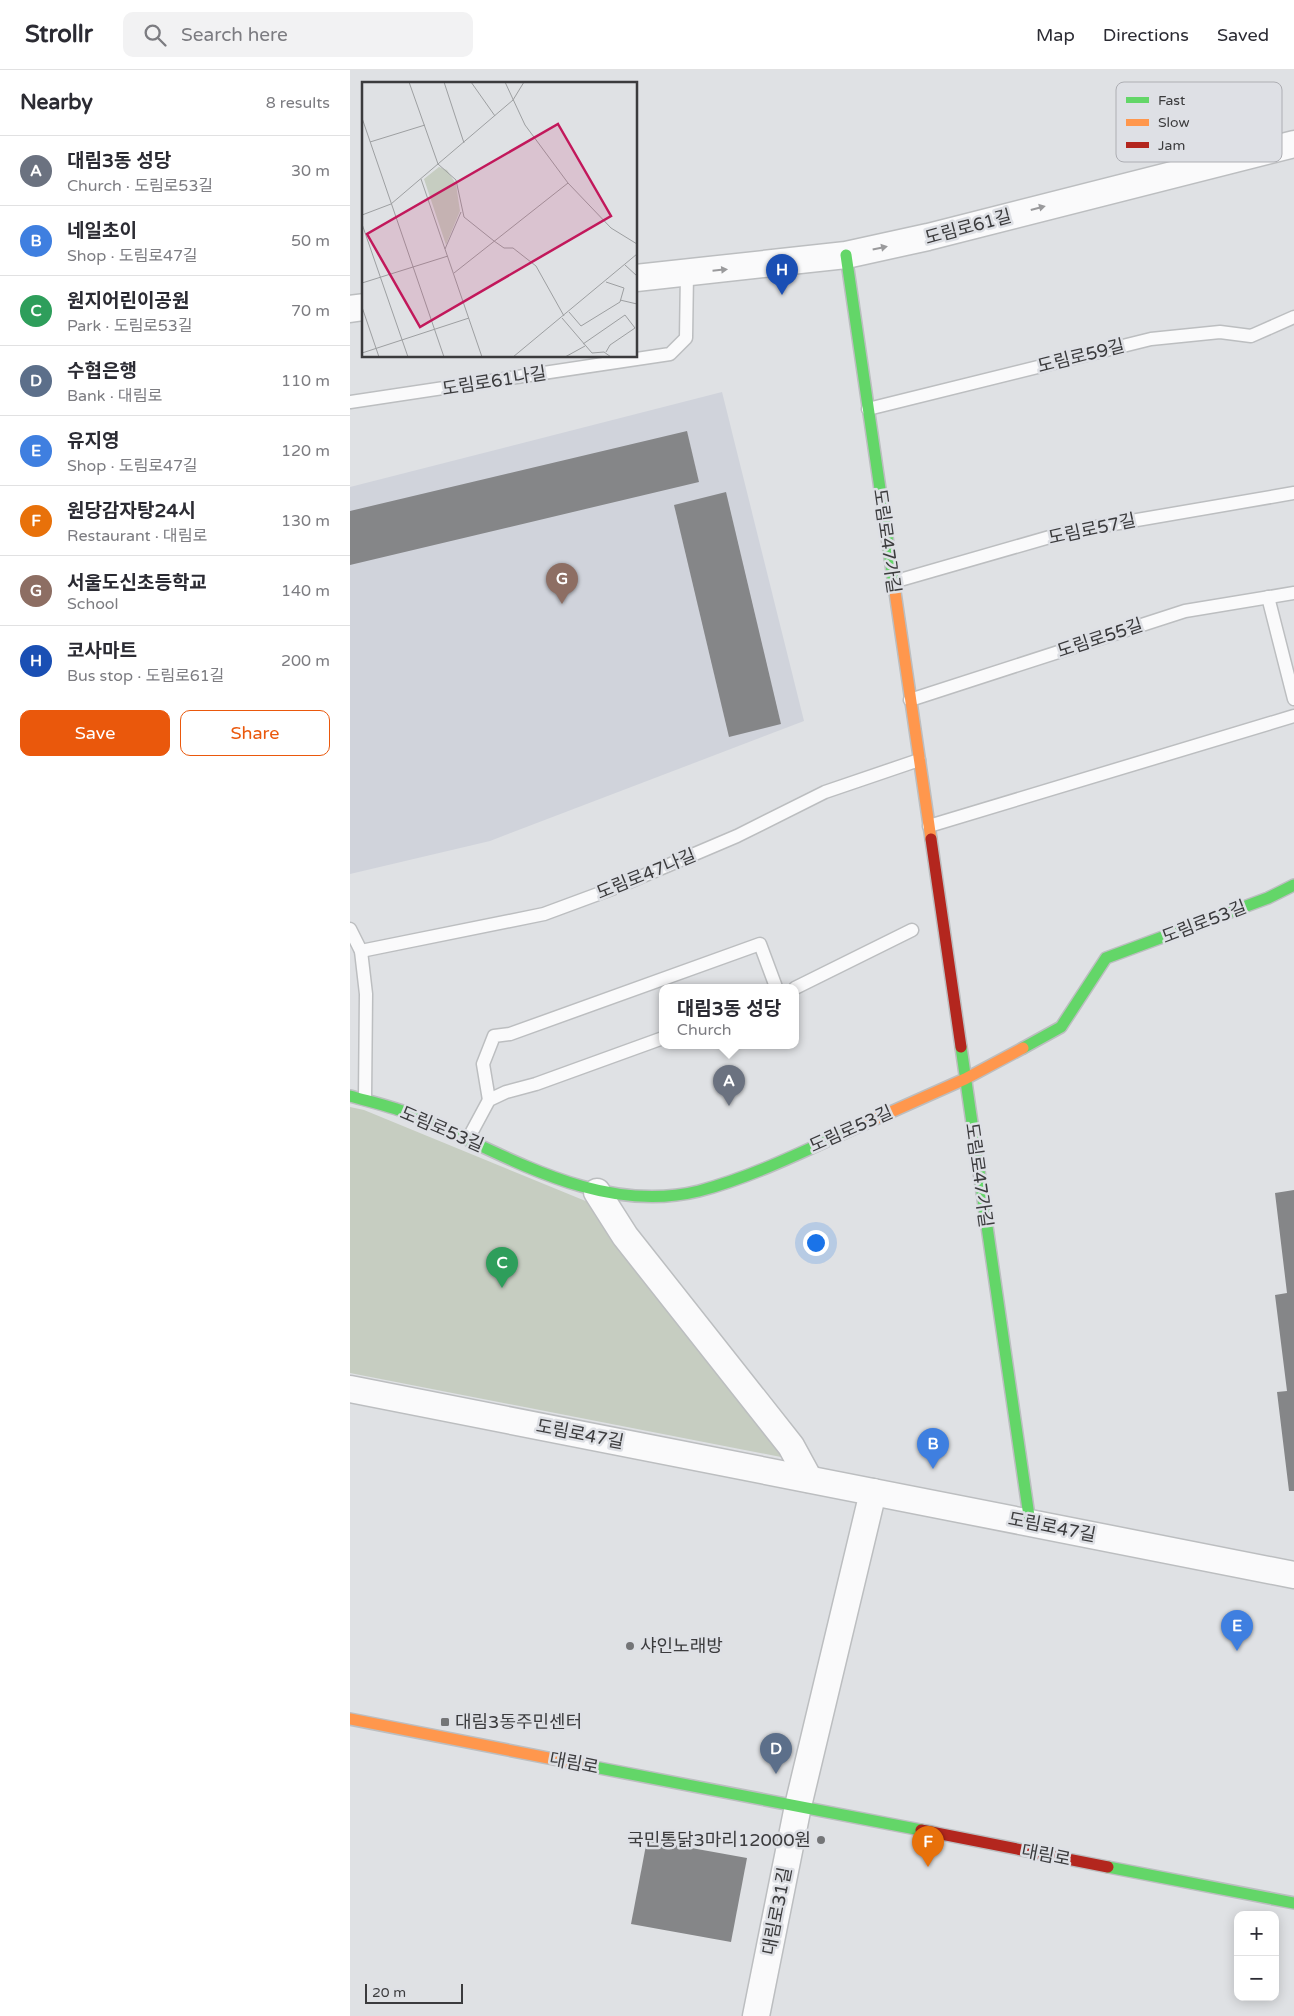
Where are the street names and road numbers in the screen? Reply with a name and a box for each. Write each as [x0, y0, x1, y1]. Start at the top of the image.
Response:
street label: 도림로61길 [922, 205, 1014, 249]
street label: 도림로59길 [1035, 335, 1127, 377]
street label: 도림로61나길 [440, 362, 548, 400]
street label: 도림로47가길 [869, 487, 905, 595]
street label: 도림로57길 [1046, 509, 1138, 549]
street label: 도림로55길 [1054, 614, 1146, 662]
street label: 도림로47나길 [593, 844, 699, 904]
street label: 도림로53길 [1159, 896, 1249, 948]
street label: 도림로53길 [806, 1101, 896, 1157]
street label: 도림로53길 [397, 1102, 487, 1156]
street label: 도림로47가길 [961, 1121, 997, 1229]
street label: 도림로47길 [534, 1415, 626, 1453]
street label: 도림로47길 [1006, 1508, 1098, 1546]
street label: 대림로 [548, 1747, 600, 1779]
street label: 대림로 [1020, 1839, 1072, 1871]
street label: 대림로31길 [758, 1865, 796, 1957]

